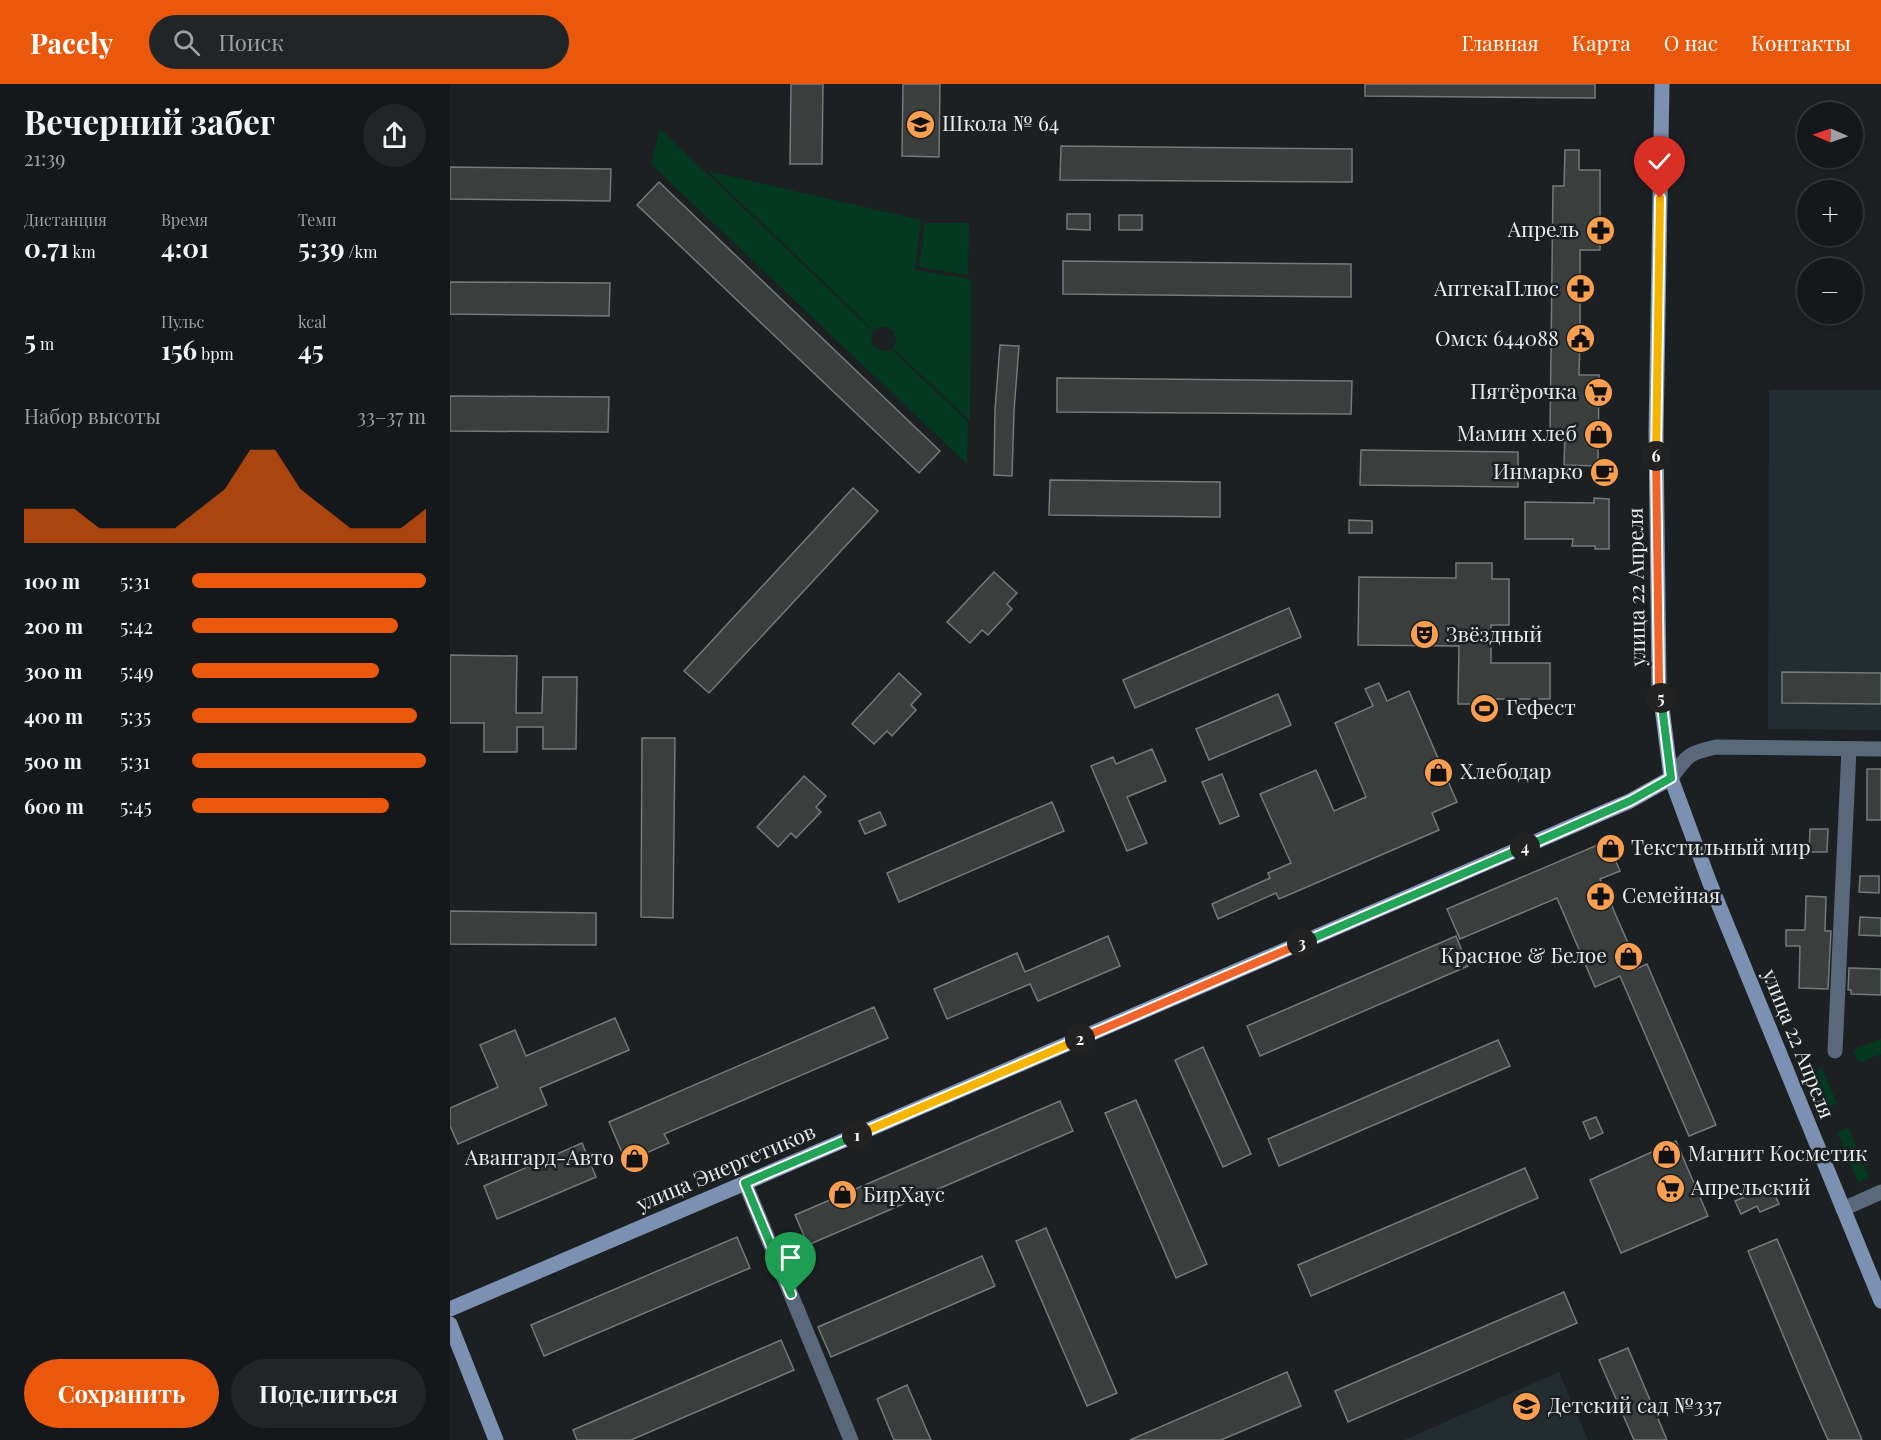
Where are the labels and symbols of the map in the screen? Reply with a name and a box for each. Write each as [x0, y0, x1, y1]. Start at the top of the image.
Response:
north arrow [1797, 102, 1863, 168]
school or university icon: Школа № 64 [905, 108, 937, 140]
place label: Школа № 64 [942, 108, 1059, 136]
pin [1634, 136, 1685, 198]
place label: Апрель [1507, 214, 1579, 242]
pharmacy icon: Апрель [1584, 214, 1616, 246]
place label: АптекаПлюс [1433, 273, 1559, 301]
pharmacy icon: АптекаПлюс [1564, 273, 1596, 305]
place label: Омск 644088 [1435, 323, 1559, 351]
public building icon: Омск 644088 [1564, 323, 1596, 355]
place label: Пятёрочка [1470, 376, 1578, 404]
supermarket icon: Пятёрочка [1582, 376, 1614, 408]
place label: Мамин хлеб [1457, 418, 1577, 446]
shop icon: Мамин хлеб [1582, 418, 1614, 450]
pin: 6 [1641, 441, 1671, 471]
place label: Инмарко [1493, 456, 1583, 484]
cafe icon: Инмарко [1588, 456, 1620, 488]
street label: улица 22 Апреля [1620, 507, 1650, 668]
theatre icon: Звёздный [1409, 619, 1441, 651]
place label: Звёздный [1446, 619, 1542, 647]
pin: 5 [1646, 683, 1676, 713]
sports icon: Гефест [1469, 692, 1501, 724]
place label: Гефест [1506, 692, 1576, 720]
shop icon: Хлебодар [1423, 756, 1455, 788]
place label: Хлебодар [1460, 756, 1551, 784]
pin: 4 [1510, 832, 1540, 862]
shop icon: Текстильный мир [1594, 832, 1626, 864]
place label: Текстильный мир [1631, 832, 1811, 860]
pharmacy icon: Семейная [1585, 880, 1617, 912]
place label: Семейная [1622, 880, 1720, 908]
pin: 3 [1287, 928, 1317, 958]
place label: Красное & Белое [1440, 940, 1607, 968]
shop icon: Красное & Белое [1612, 940, 1644, 972]
street label: улица 22 Апреля [1757, 963, 1843, 1122]
pin: 2 [1065, 1024, 1095, 1054]
street label: улица Энергетиков [630, 1116, 819, 1217]
pin: 1 [842, 1120, 872, 1150]
shop icon: Магнит Косметик [1651, 1138, 1683, 1170]
place label: Магнит Косметик [1688, 1138, 1867, 1166]
place label: Авангард-Авто [464, 1142, 614, 1170]
shop icon: Авангард-Авто [619, 1142, 651, 1174]
supermarket icon: Апрельский [1654, 1172, 1686, 1204]
place label: Апрельский [1690, 1172, 1811, 1200]
shop icon: БирХаус [826, 1179, 858, 1211]
place label: БирХаус [863, 1179, 945, 1207]
pin [765, 1232, 816, 1294]
school or university icon: Детский сад №337 [1511, 1390, 1543, 1422]
place label: Детский сад №337 [1548, 1390, 1722, 1418]

